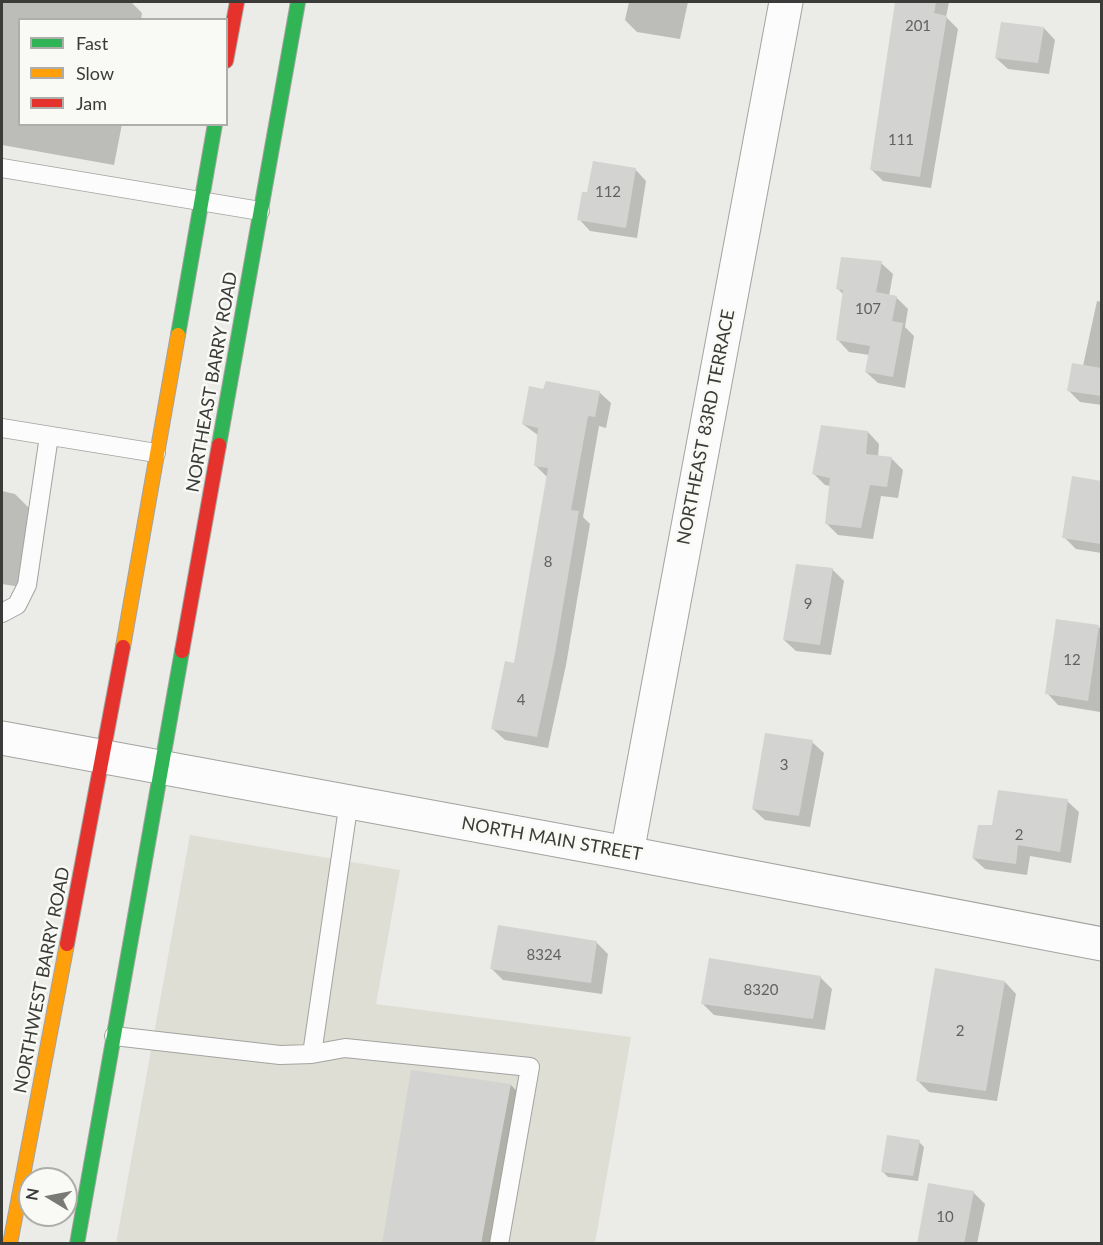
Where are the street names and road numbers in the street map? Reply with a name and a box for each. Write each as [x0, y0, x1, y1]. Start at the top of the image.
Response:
street label: NORTHEAST BARRY ROAD [182, 270, 242, 494]
street label: NORTHEAST 83RD TERRACE [673, 308, 739, 546]
street label: NORTH MAIN STREET [460, 812, 644, 866]
street label: NORTHWEST BARRY ROAD [9, 865, 75, 1095]

